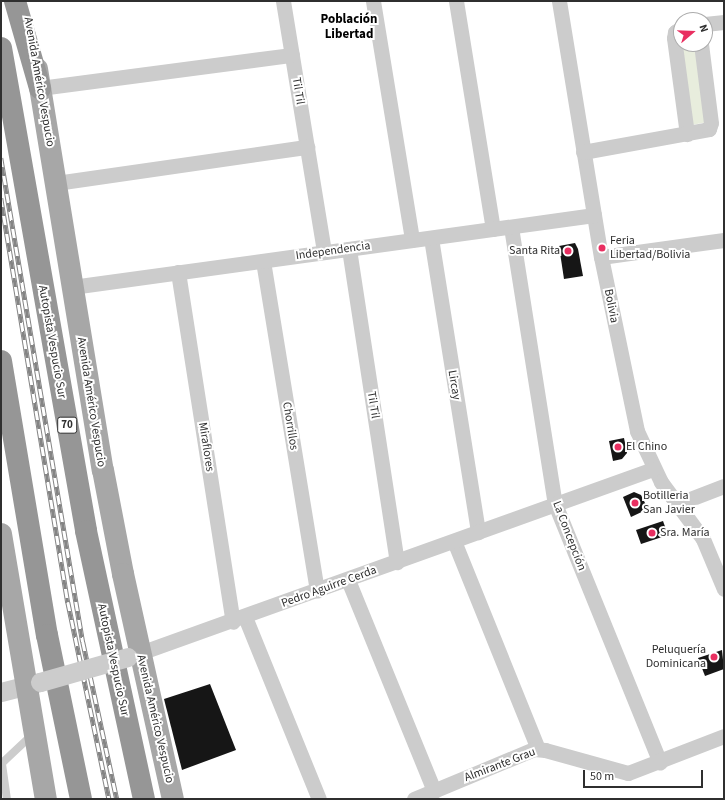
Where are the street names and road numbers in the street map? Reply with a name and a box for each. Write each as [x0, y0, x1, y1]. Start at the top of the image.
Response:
street label: Avenida Américo Vespucio [21, 16, 57, 148]
street label: Til Til [289, 76, 307, 106]
street label: Independencia [295, 239, 371, 263]
street label: Autopista Vespucio Sur [35, 284, 69, 400]
street label: Bolivia [601, 288, 621, 324]
street label: Avenida Américo Vespucio [74, 336, 108, 468]
street label: Lircay [445, 369, 463, 401]
street label: Til Til [364, 390, 382, 420]
street label: Chorrillos [279, 401, 301, 451]
road number: 70 [57, 416, 77, 434]
street label: Miraflores [195, 421, 217, 473]
street label: La Concepción [549, 499, 589, 573]
street label: Pedro Aguirre Cerda [279, 563, 379, 611]
street label: Autopista Vespucio Sur [94, 602, 132, 718]
street label: Avenida Américo Vespucio [133, 653, 177, 785]
street label: Almirante Grau [462, 745, 538, 785]

